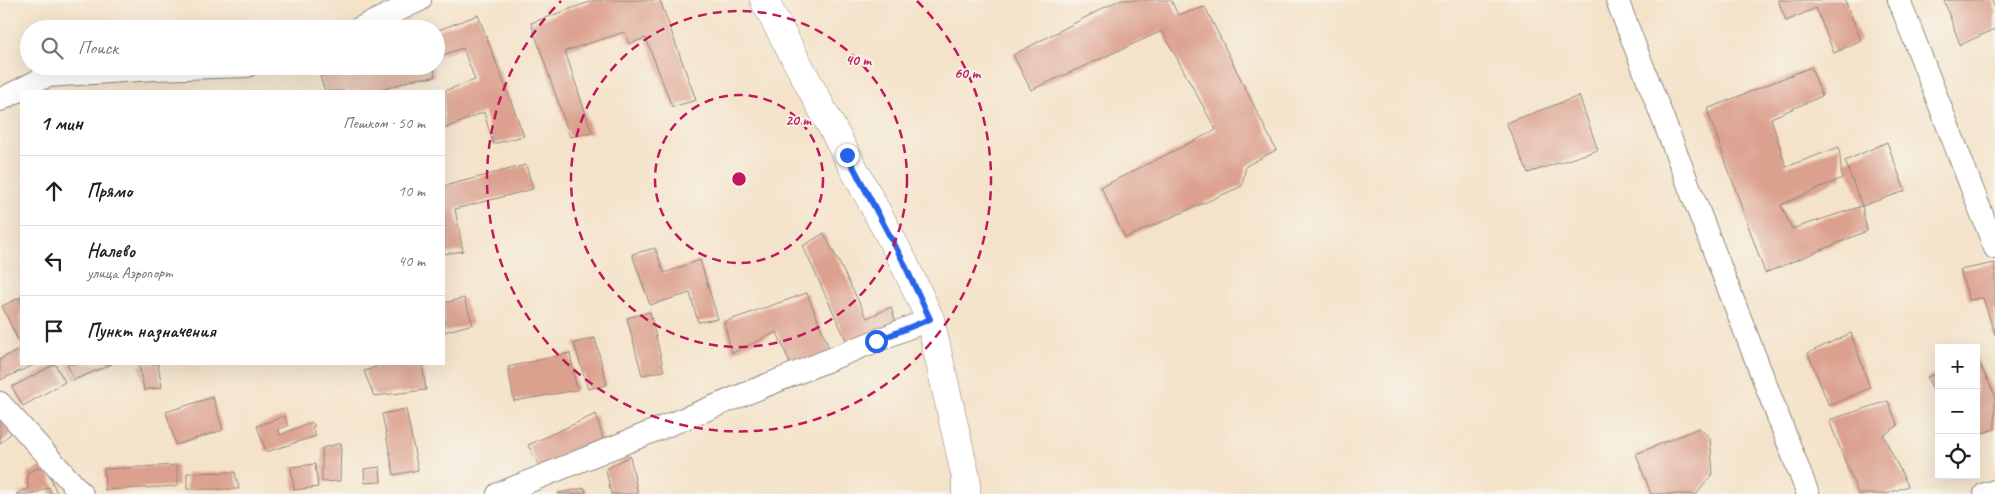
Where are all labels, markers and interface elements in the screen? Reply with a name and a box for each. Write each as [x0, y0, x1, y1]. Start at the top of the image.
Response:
search box [20, 20, 445, 75]
icon: search [38, 34, 66, 62]
text: Поиск [78, 36, 118, 60]
text: 40 m [845, 51, 872, 70]
text: 60 m [954, 64, 981, 83]
text: 1 мин [40, 110, 83, 136]
text: 20 m [785, 111, 812, 130]
text: Пешком · 50 m [343, 113, 425, 133]
route end [836, 144, 859, 167]
centre of rings [730, 170, 748, 188]
icon: ahead [40, 177, 68, 205]
text: Прямо [87, 179, 132, 203]
text: 10 m [398, 181, 425, 201]
text: Налево [87, 239, 135, 263]
icon: left [40, 247, 68, 275]
text: 40 m [398, 251, 425, 271]
text: улица Аэропорт [87, 263, 172, 283]
icon: arrive [40, 317, 68, 345]
text: Пункт назначения [87, 319, 216, 343]
route start [865, 330, 888, 353]
map controls [1935, 344, 1980, 479]
button: + [1935, 344, 1980, 389]
button: − [1935, 389, 1980, 434]
button: locate [1935, 434, 1980, 479]

